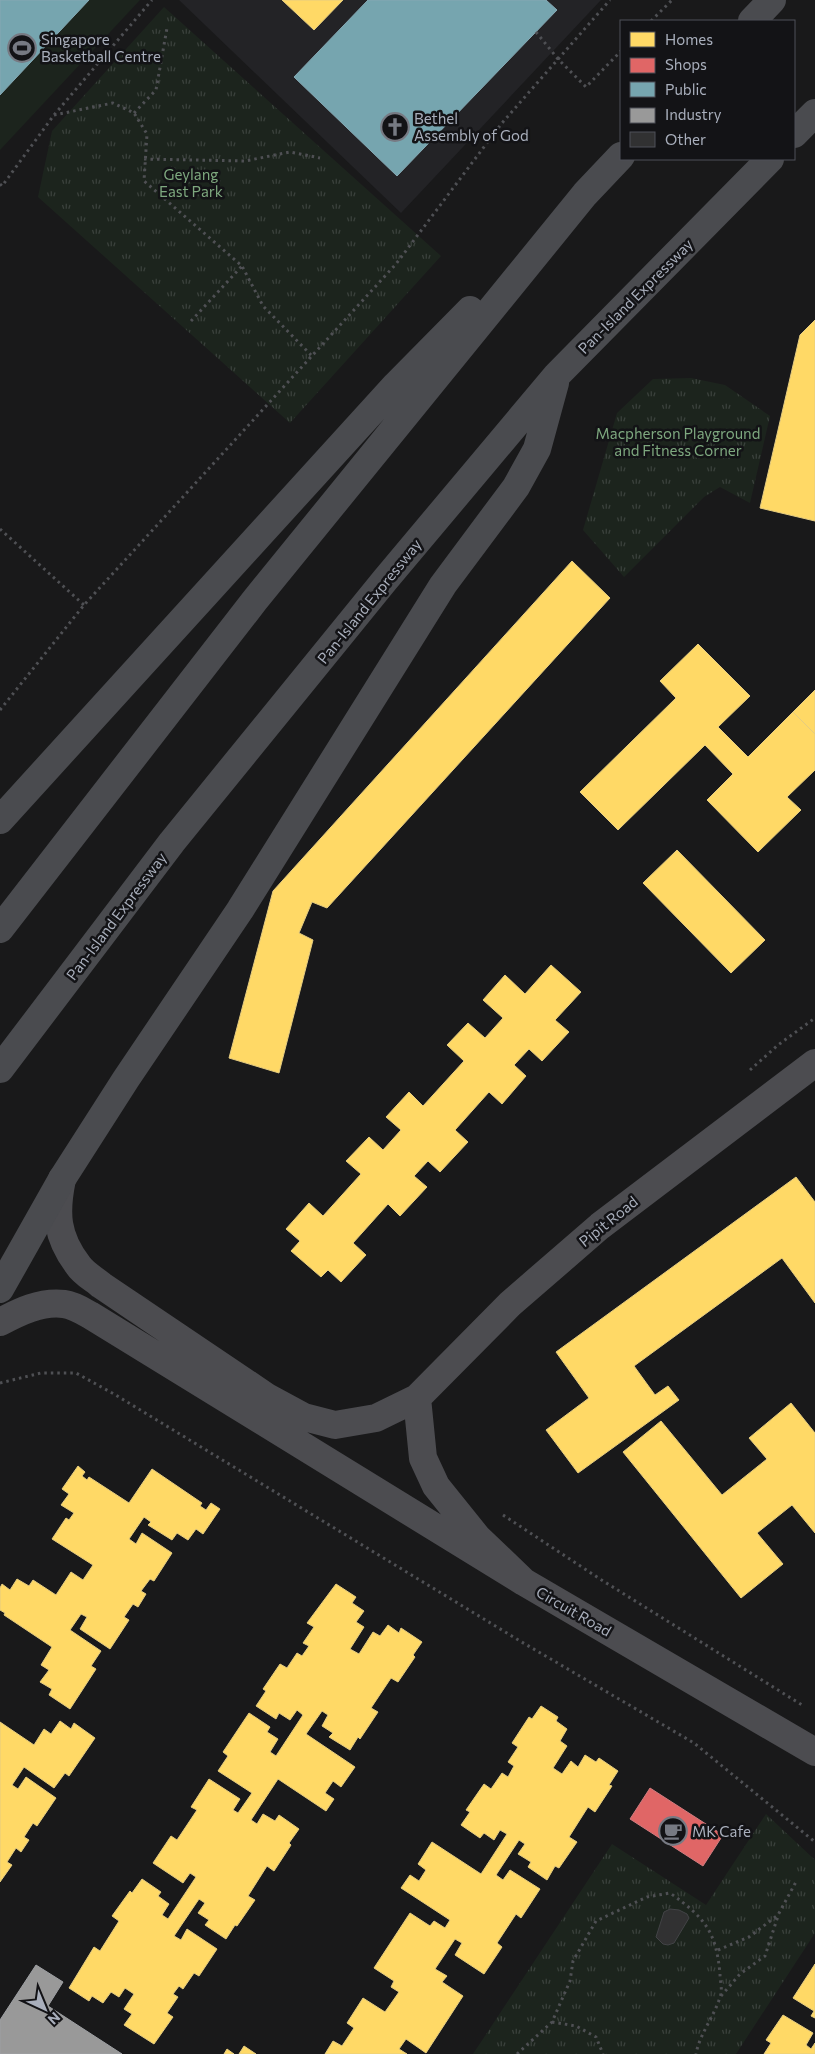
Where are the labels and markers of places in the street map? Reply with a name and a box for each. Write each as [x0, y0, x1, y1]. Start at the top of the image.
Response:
place label: Singapore Basketball Centre [41, 30, 161, 65]
sports icon: Singapore Basketball Centre [7, 33, 37, 63]
place label: Bethel Assembly of God [414, 109, 529, 144]
church icon: Bethel Assembly of God [380, 112, 410, 142]
cafe icon: MK Cafe [658, 1816, 688, 1846]
place label: MK Cafe [692, 1822, 751, 1840]

